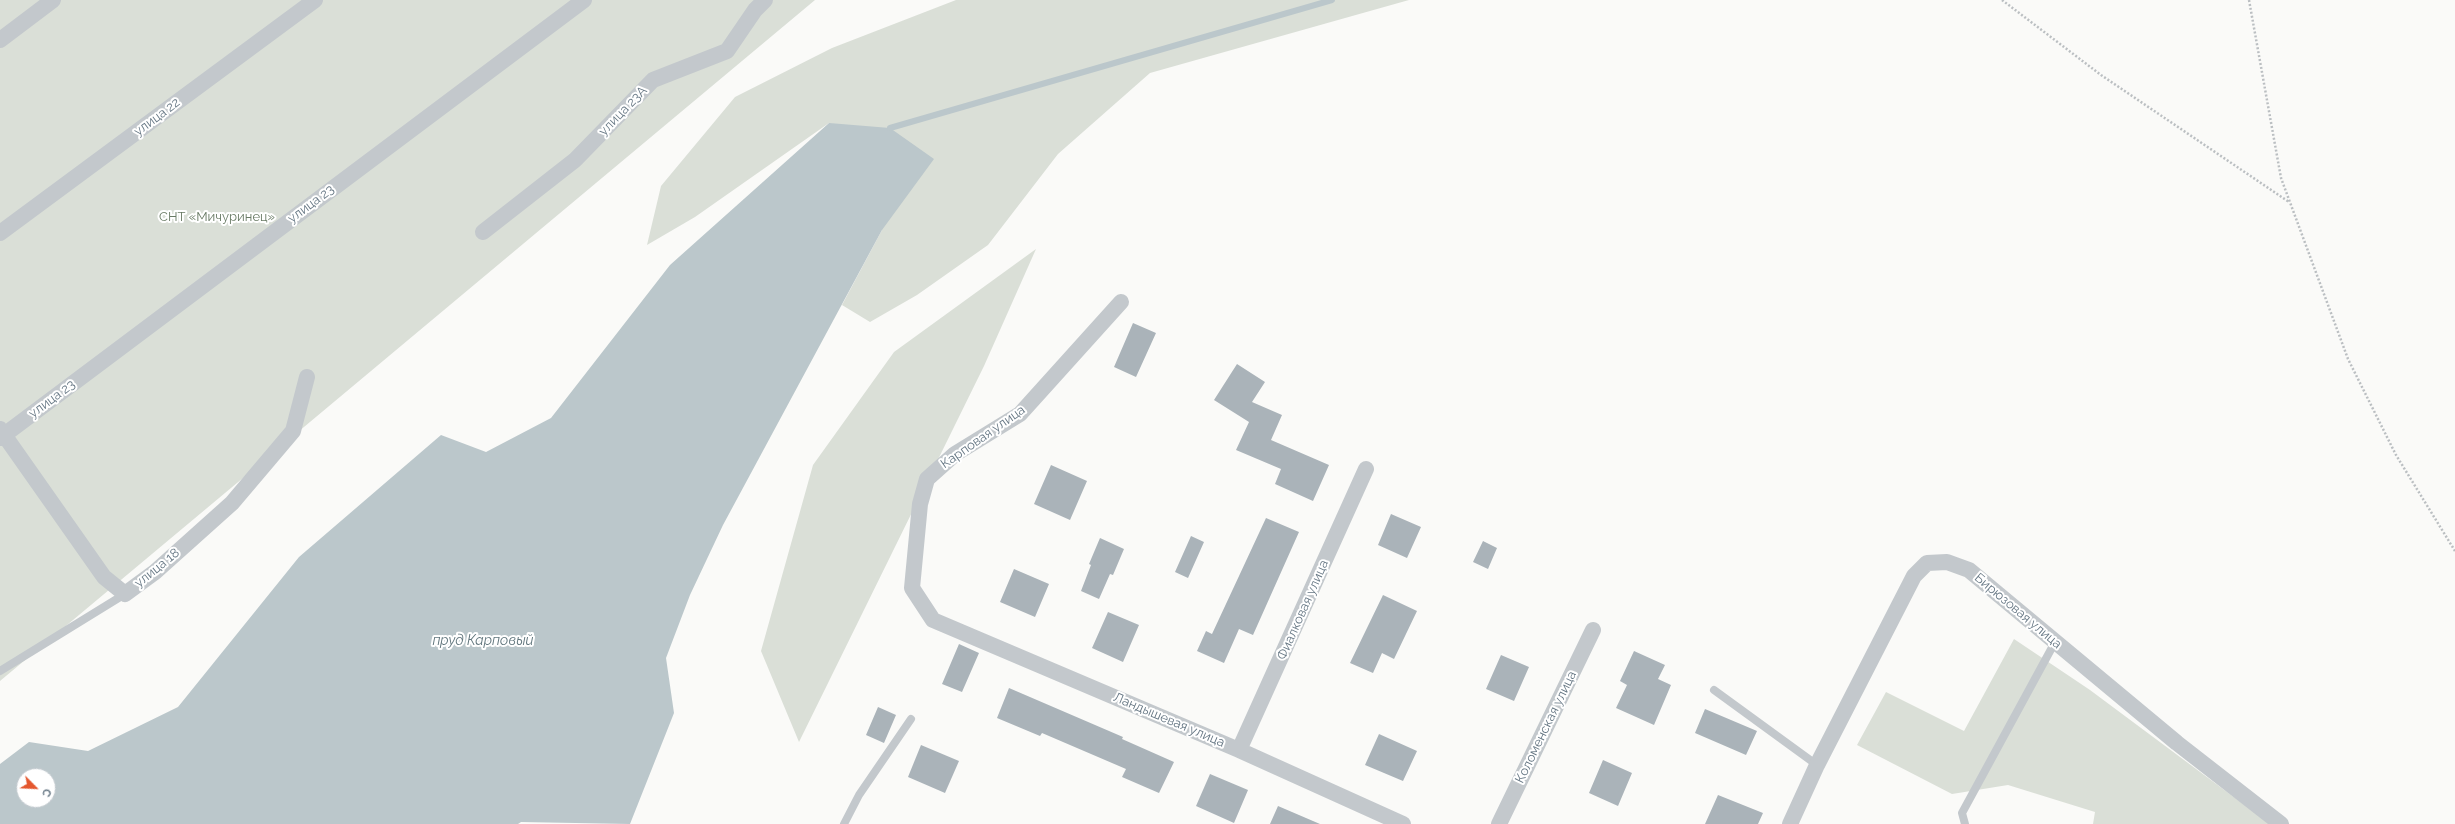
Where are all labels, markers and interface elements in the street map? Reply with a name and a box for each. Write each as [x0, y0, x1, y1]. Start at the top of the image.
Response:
street label: улица 23А [596, 83, 650, 139]
street label: улица 22 [131, 95, 183, 139]
street label: улица 23 [285, 182, 337, 226]
park label: СНТ «Мичуринец» [159, 209, 275, 225]
street label: улица 23 [26, 377, 78, 421]
street label: Карповая улица [938, 402, 1028, 472]
street label: улица 18 [131, 545, 183, 591]
street label: Фиалковая улица [1274, 558, 1332, 662]
street label: Бирюзовая улица [1971, 570, 2065, 652]
water label: пруд Карповый [432, 633, 534, 649]
street label: Коломенская улица [1512, 668, 1580, 786]
street label: Ландышевая улица [1111, 690, 1227, 750]
north arrow [16, 768, 56, 808]
text: С [39, 787, 54, 799]

